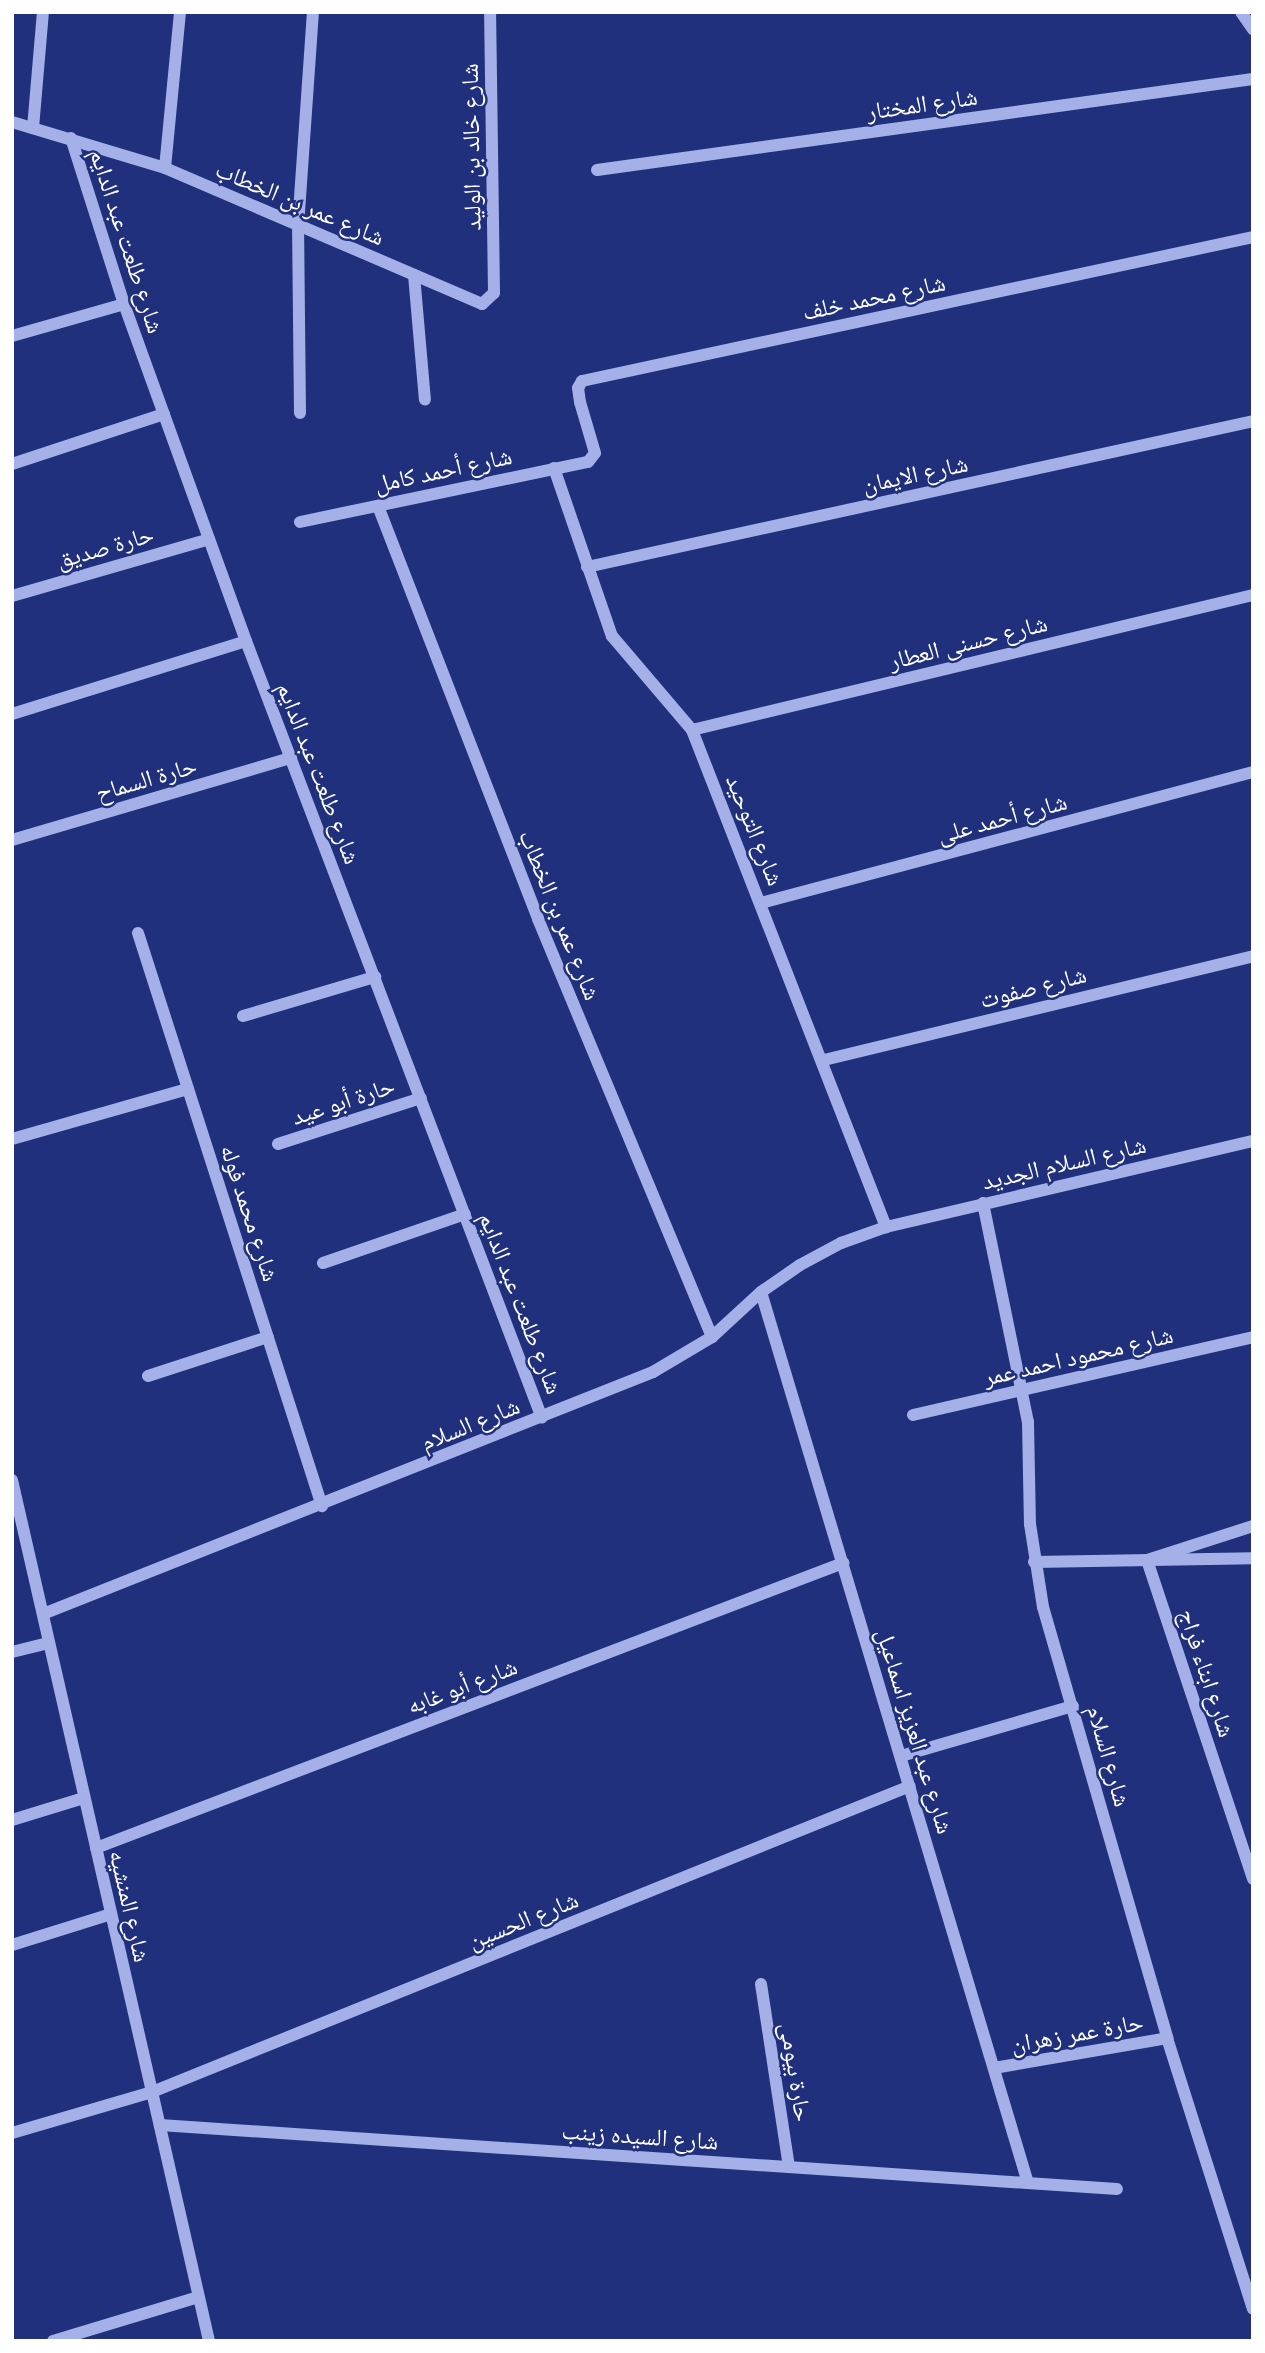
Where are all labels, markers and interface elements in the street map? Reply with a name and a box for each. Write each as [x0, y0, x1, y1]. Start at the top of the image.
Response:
street label: شارع خالد بن الوليد [455, 63, 487, 231]
street label: شارع المختار [865, 82, 979, 126]
street label: شارع طلعت عبد الدايم [84, 145, 170, 337]
street label: شارع عمر بن الخطاب [211, 154, 389, 252]
street label: شارع محمد خلف [800, 268, 948, 326]
street label: شارع أحمد كامل [372, 441, 514, 499]
street label: شارع الايمان [859, 449, 971, 499]
street label: حارة صديق [53, 519, 157, 575]
street label: شارع حسنى العطار [886, 608, 1050, 676]
street label: شارع طلعت عبد الدايم [271, 678, 367, 868]
street label: حارة السماح [92, 751, 200, 807]
street label: شارع التوحيد [720, 770, 790, 890]
street label: شارع أحمد على [934, 787, 1070, 849]
street label: شارع عمر بن الخطاب [513, 826, 607, 1004]
street label: شارع صفوت [977, 960, 1089, 1014]
street label: حارة أبو عيد [288, 1071, 398, 1131]
street label: شارع السلام الجديد [979, 1130, 1149, 1196]
street label: شارع محمد فوله [214, 1141, 286, 1285]
street label: شارع طلعت عبد الدايم [473, 1208, 569, 1398]
street label: شارع محمود احمد عمر [980, 1320, 1176, 1392]
street label: شارع السلام [416, 1391, 524, 1457]
street label: شارع ابناء فراج [1173, 1605, 1241, 1741]
street label: شارع عبد العزيز اسماعيل [870, 1625, 960, 1837]
street label: شارع أبو غابه [403, 1652, 521, 1720]
street label: شارع السلام [1081, 1702, 1137, 1810]
street label: شارع المنشيه [103, 1847, 157, 1965]
street label: شارع الحسين [464, 1885, 582, 1955]
street label: حارة عمر زهران [1009, 2007, 1145, 2059]
street label: حارة بيومى [774, 2021, 818, 2123]
street label: شارع السيده زينب [561, 2116, 719, 2156]

